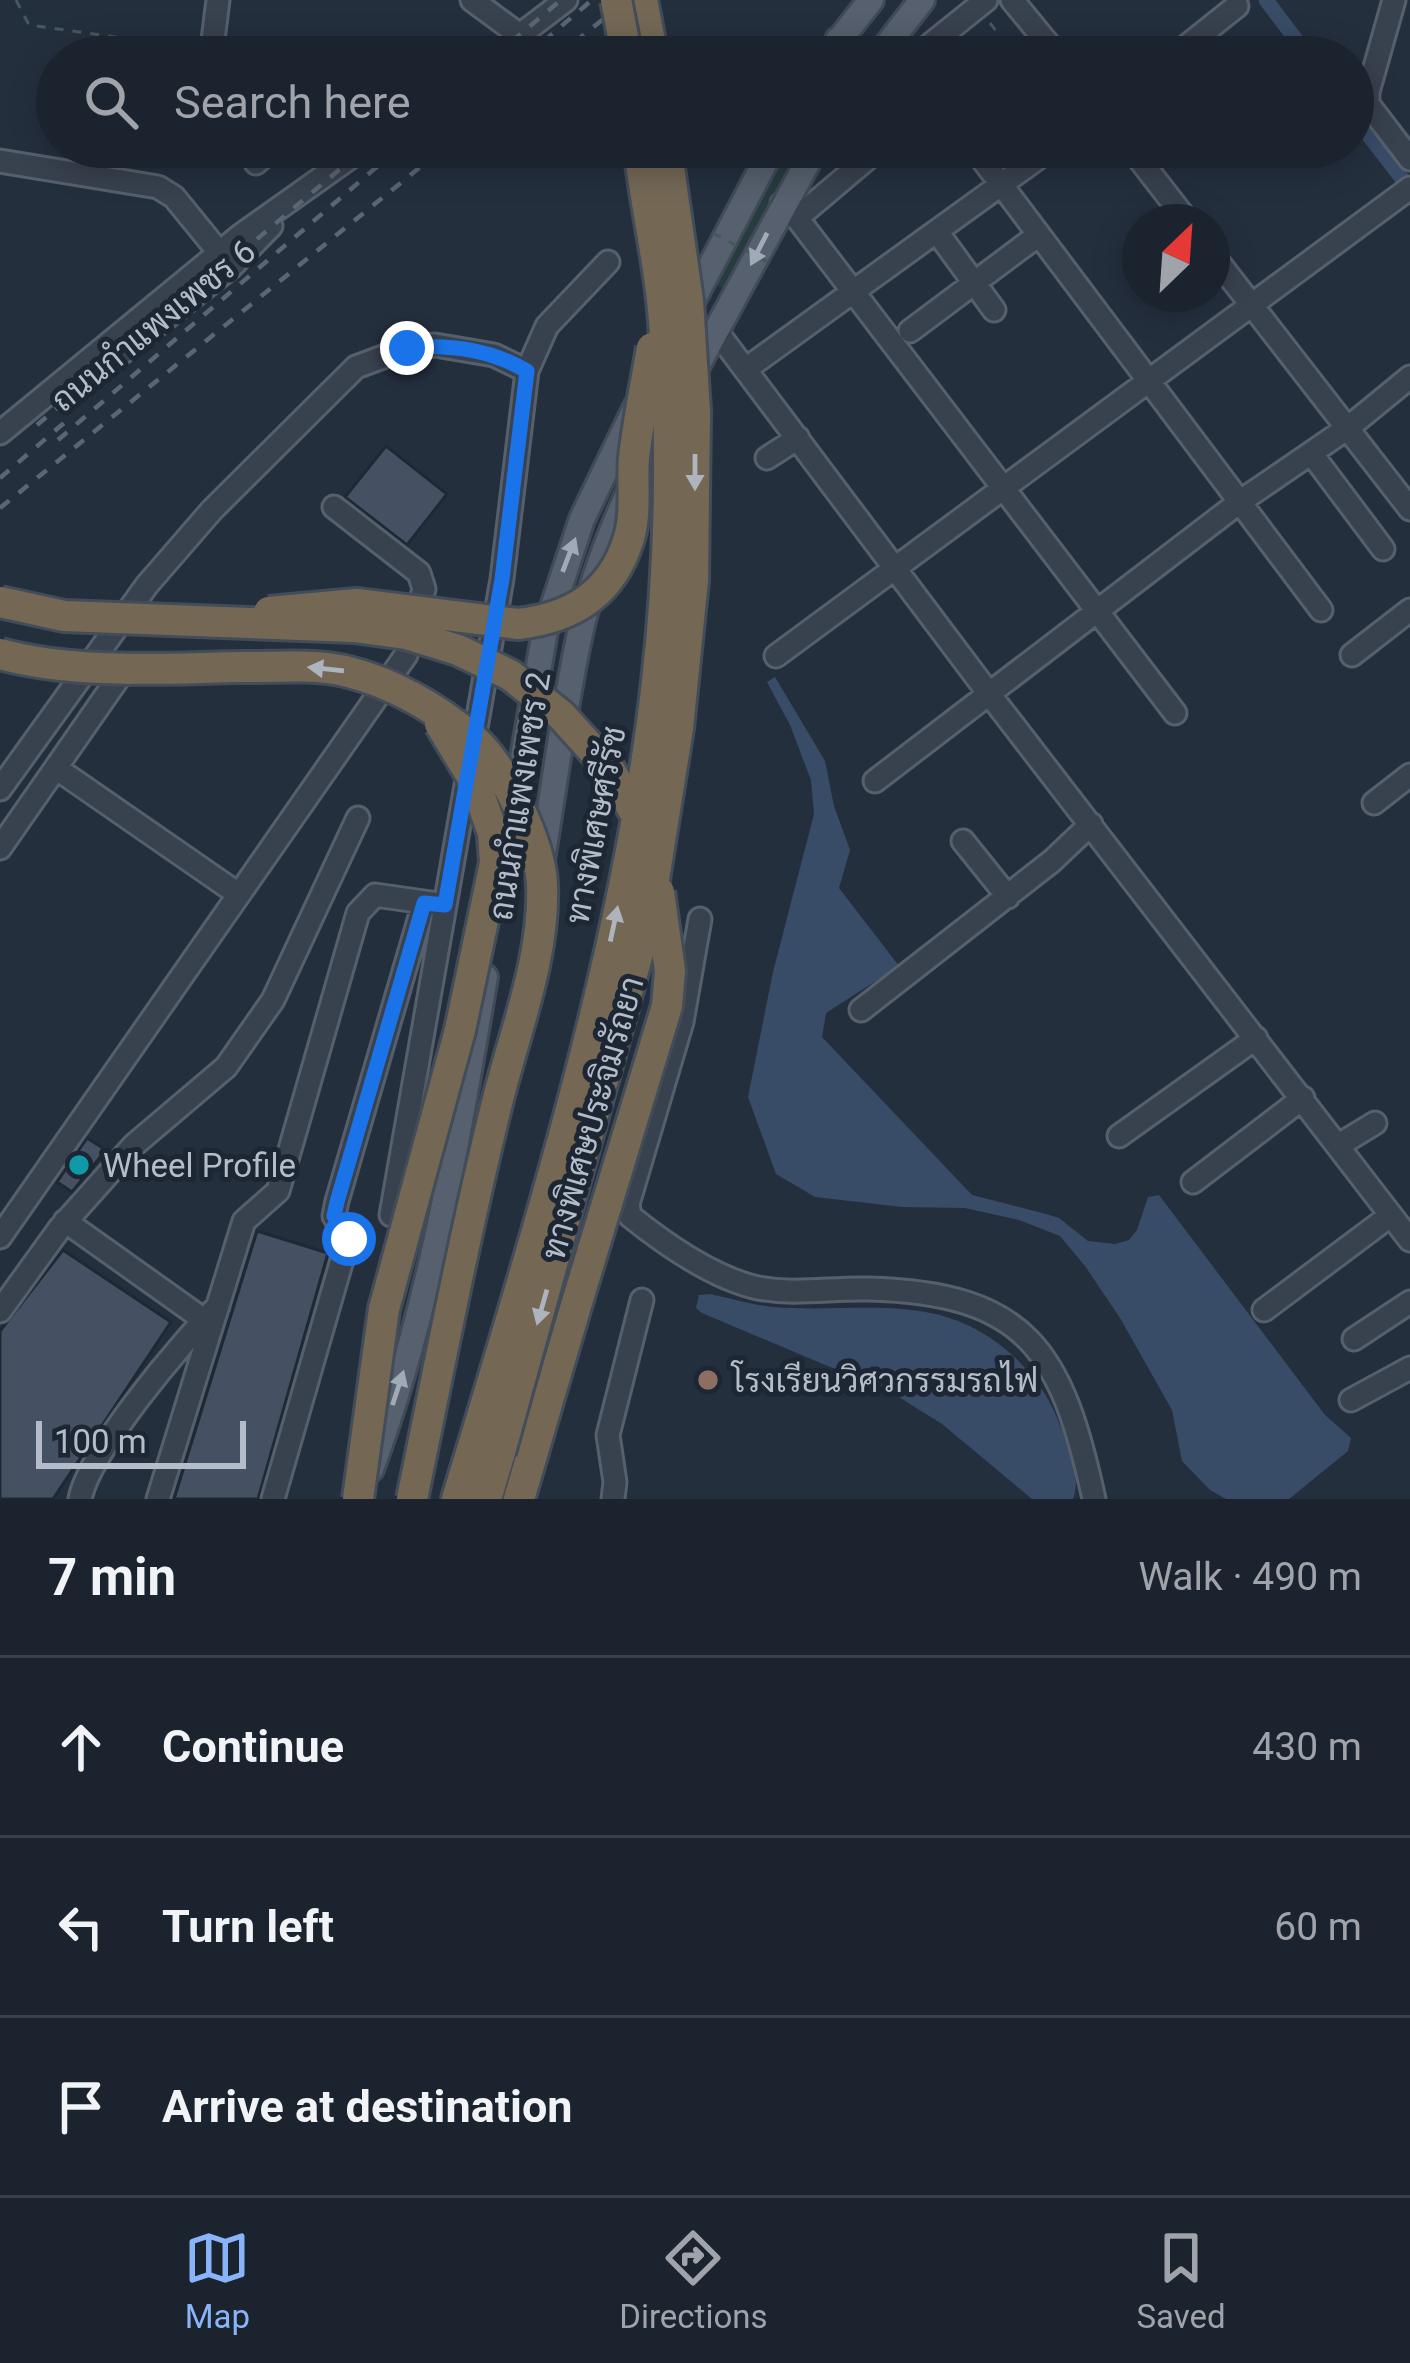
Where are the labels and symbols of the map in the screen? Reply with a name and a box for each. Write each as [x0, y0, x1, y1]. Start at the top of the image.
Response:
north arrow [1122, 204, 1230, 312]
street label: ถนนกำแพงเพชร 6 [44, 231, 263, 419]
one-way arrow [749, 232, 769, 266]
route end [380, 321, 434, 375]
one-way arrow [685, 454, 705, 492]
one-way arrow [560, 536, 579, 572]
one-way arrow [307, 660, 344, 679]
street label: ถนนกำแพงเพชร 2 [481, 669, 558, 923]
street label: ทางพิเศษศรีรัช [557, 723, 634, 927]
one-way arrow [605, 905, 624, 943]
street label: ทางพิเศษประจิมรัถยา [533, 972, 652, 1264]
place label: Wheel Profile [103, 1146, 296, 1185]
marker: Wheel Profile [66, 1152, 92, 1178]
route start [322, 1212, 376, 1266]
one-way arrow [531, 1289, 550, 1326]
place label: โรงเรียนวิศวกรรมรถไฟ [730, 1360, 1038, 1400]
marker: โรงเรียนวิศวกรรมรถไฟ [695, 1367, 721, 1393]
one-way arrow [390, 1369, 408, 1406]
scale bar [36, 1415, 246, 1468]

